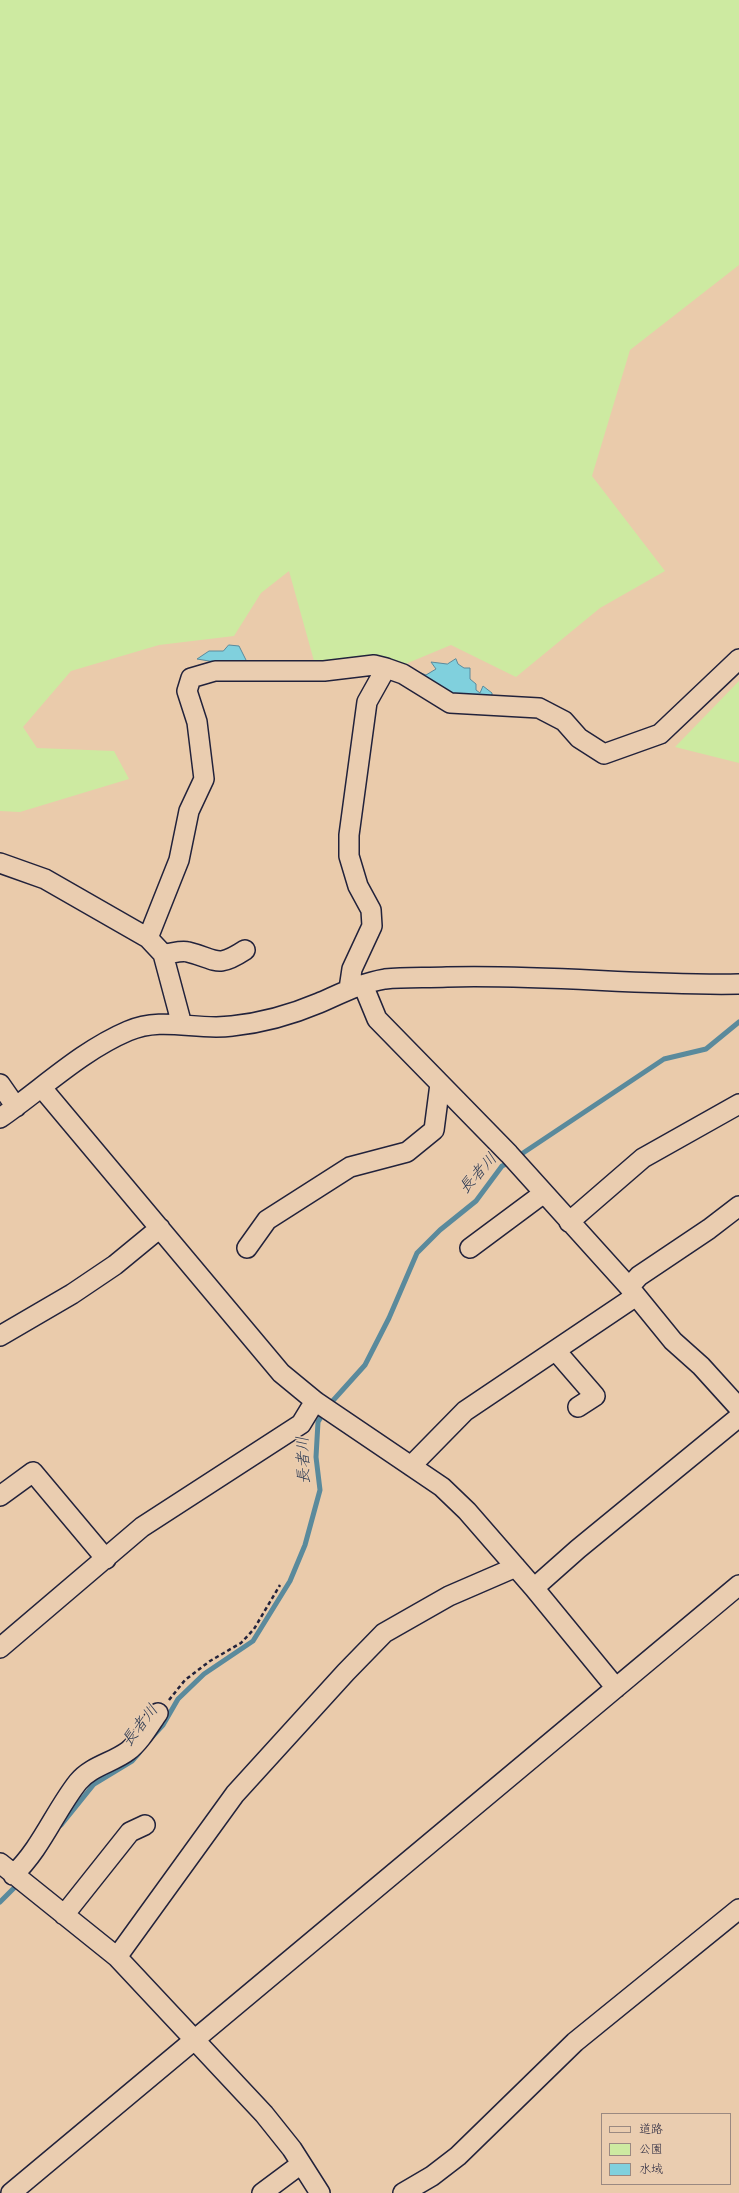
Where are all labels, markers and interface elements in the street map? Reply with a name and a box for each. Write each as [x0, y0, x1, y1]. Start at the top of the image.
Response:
water label: 長者川 [457, 1151, 503, 1199]
water label: 長者川 [296, 1436, 316, 1484]
water label: 長者川 [120, 1702, 164, 1752]
legend [601, 2113, 731, 2185]
text: 道路 [639, 2122, 663, 2139]
text: 公園 [639, 2142, 663, 2159]
text: 水域 [639, 2162, 663, 2179]

